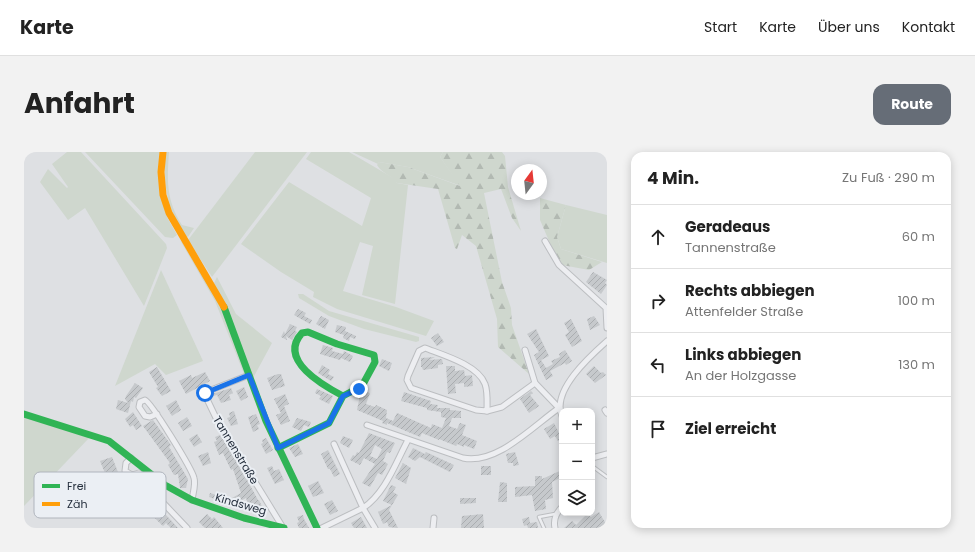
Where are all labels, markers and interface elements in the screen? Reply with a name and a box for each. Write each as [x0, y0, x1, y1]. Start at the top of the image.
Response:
text: Karte [20, 14, 74, 41]
text: Start [704, 17, 737, 37]
text: Karte [759, 17, 796, 37]
text: Über uns [818, 17, 880, 37]
text: Kontakt [902, 17, 955, 37]
text: Anfahrt [24, 84, 135, 123]
button: Route [873, 84, 951, 125]
north arrow [511, 164, 547, 200]
text: 4 Min. [647, 166, 699, 190]
text: Zu Fuß · 290 m [842, 168, 935, 187]
text: Geradeaus [685, 216, 770, 237]
icon: ahead [647, 226, 669, 248]
text: 60 m [902, 227, 935, 246]
text: Tannenstraße [685, 238, 776, 257]
text: Rechts abbiegen [685, 280, 815, 301]
icon: right [647, 290, 669, 312]
text: 100 m [898, 291, 935, 310]
text: Attenfelder Straße [685, 302, 803, 321]
text: Links abbiegen [685, 344, 801, 365]
icon: left [647, 354, 669, 376]
text: 130 m [898, 355, 935, 374]
text: An der Holzgasse [685, 366, 796, 385]
route end [350, 380, 368, 398]
route start [196, 384, 214, 402]
map controls [559, 408, 595, 516]
button: + [559, 408, 595, 444]
street label: Tannenstraße [209, 413, 263, 487]
icon: arrive [647, 418, 669, 440]
text: Ziel erreicht [685, 418, 776, 439]
button: − [559, 444, 595, 480]
legend [34, 472, 166, 518]
text: Frei [67, 478, 86, 494]
button: layers [559, 480, 595, 516]
street label: Kindsweg [213, 489, 269, 519]
text: Zäh [67, 496, 87, 512]

